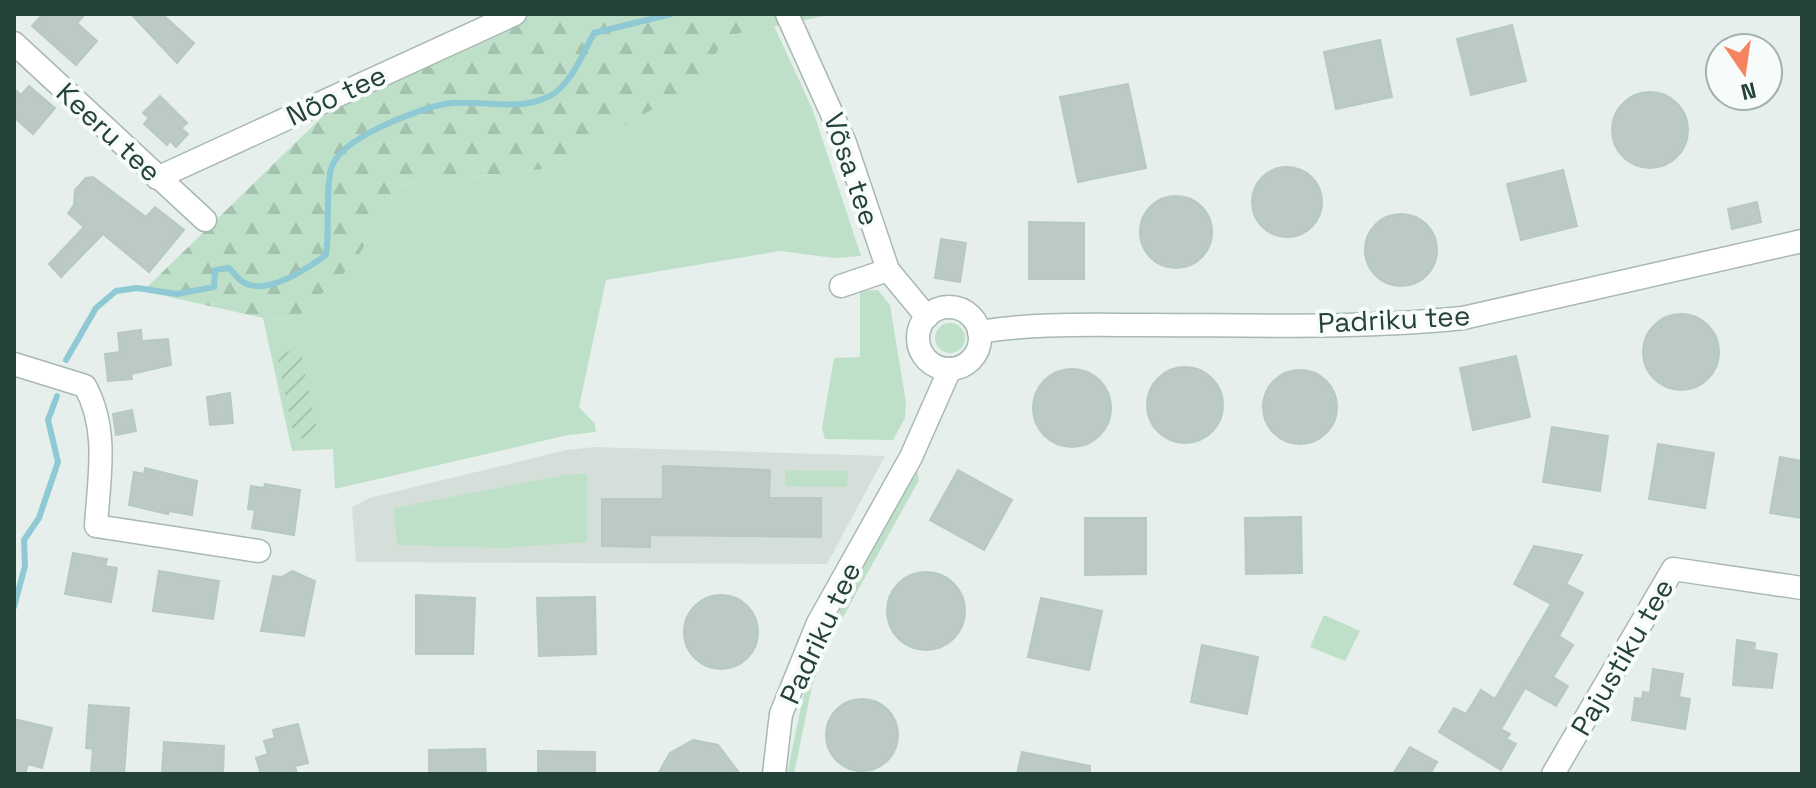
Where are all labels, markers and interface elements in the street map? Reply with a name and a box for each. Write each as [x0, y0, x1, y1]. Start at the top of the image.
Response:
north arrow [1704, 32, 1784, 112]
street label: Nõo tee [280, 56, 392, 134]
street label: Keeru tee [49, 74, 169, 190]
text: N [1738, 76, 1759, 107]
street label: Võsa tee [816, 108, 888, 230]
street label: Padriku tee [1317, 297, 1471, 341]
street label: Padriku tee [771, 556, 869, 710]
street label: Pajustiku tee [1562, 572, 1682, 742]

